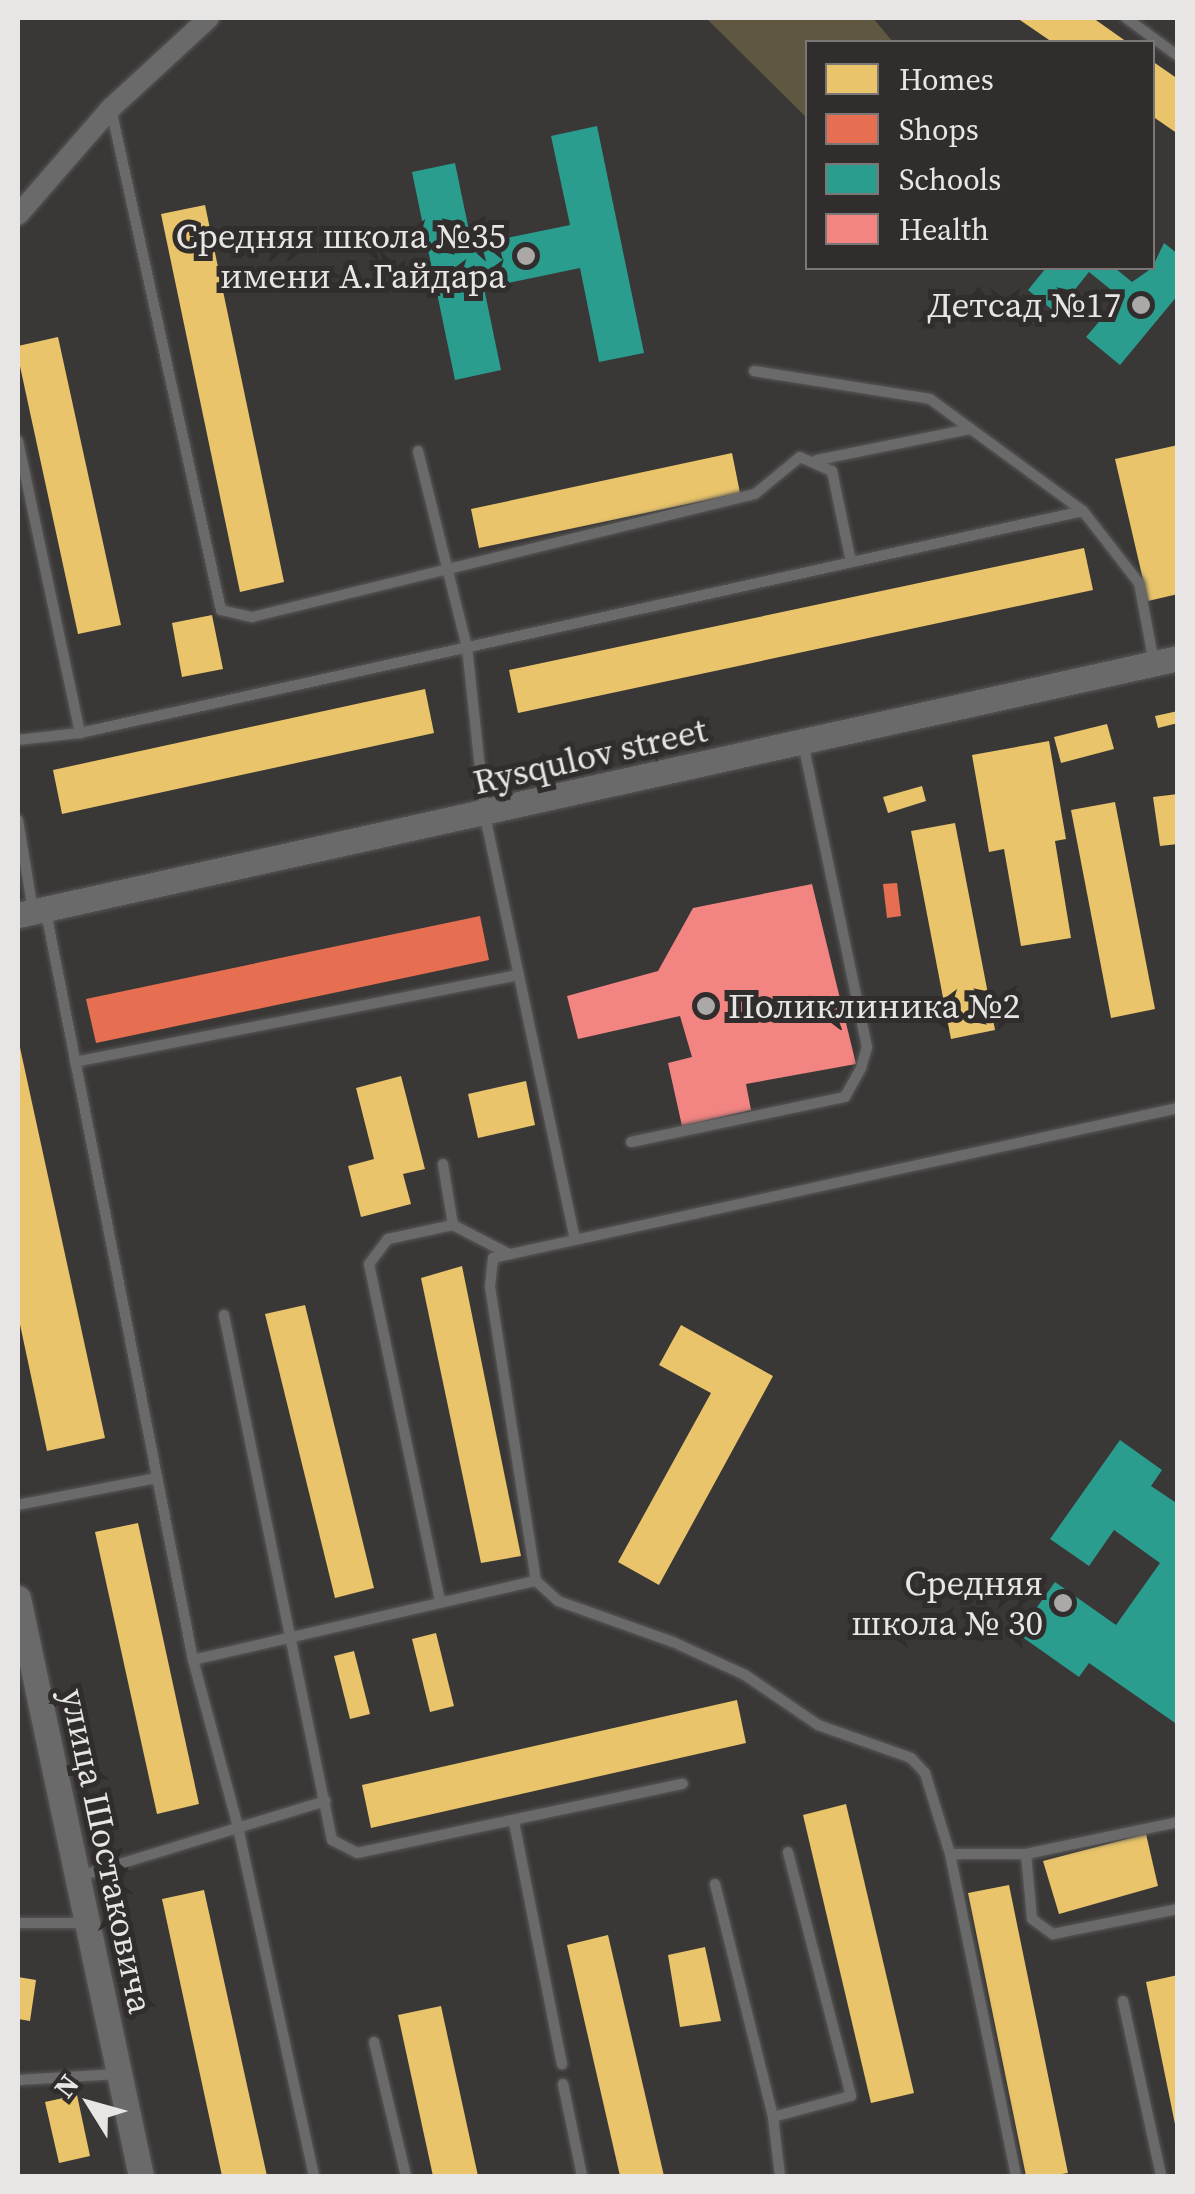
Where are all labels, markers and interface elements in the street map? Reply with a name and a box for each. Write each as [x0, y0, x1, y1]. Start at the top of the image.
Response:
legend [805, 40, 1155, 270]
text: Homes [899, 59, 994, 100]
text: Shops [899, 109, 979, 150]
text: Schools [899, 159, 1001, 200]
text: Health [899, 209, 989, 250]
place label: Средняя школа №35 имени А.Гайдара [176, 215, 506, 297]
marker: Средняя школа №35 имени А.Гайдара [515, 245, 537, 267]
place label: Детсад №17 [928, 284, 1121, 326]
marker: Детсад №17 [1130, 294, 1152, 316]
street label: Rysqulov street [469, 709, 711, 803]
place label: Поликлиника №2 [728, 985, 1020, 1027]
marker: Поликлиника №2 [693, 993, 719, 1019]
place label: Средняя школа № 30 [851, 1562, 1043, 1644]
marker: Средняя школа № 30 [1052, 1592, 1074, 1614]
street label: улица Шостаковича [52, 1685, 162, 2017]
north arrow [40, 2054, 140, 2154]
text: N [45, 2066, 87, 2106]

